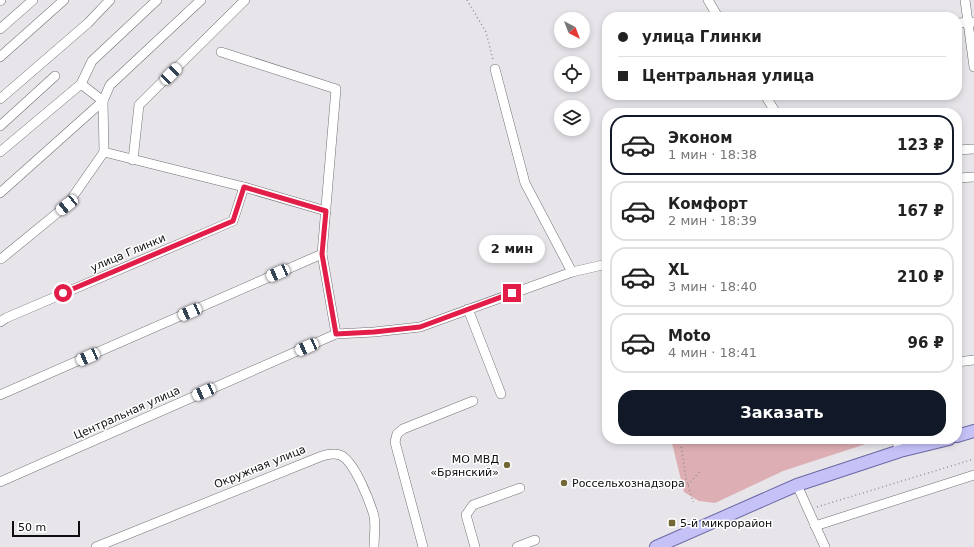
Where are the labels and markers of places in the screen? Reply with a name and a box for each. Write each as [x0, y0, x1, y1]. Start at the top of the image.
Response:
place label: МО МВД «Брянский» [430, 453, 499, 479]
marker: МО МВД «Брянский» [502, 460, 512, 470]
place label: Россельхознадзора [572, 477, 685, 490]
marker: Россельхознадзора [559, 478, 569, 488]
place label: 5-й микрорайон [680, 517, 772, 530]
marker: 5-й микрорайон [667, 518, 677, 528]

